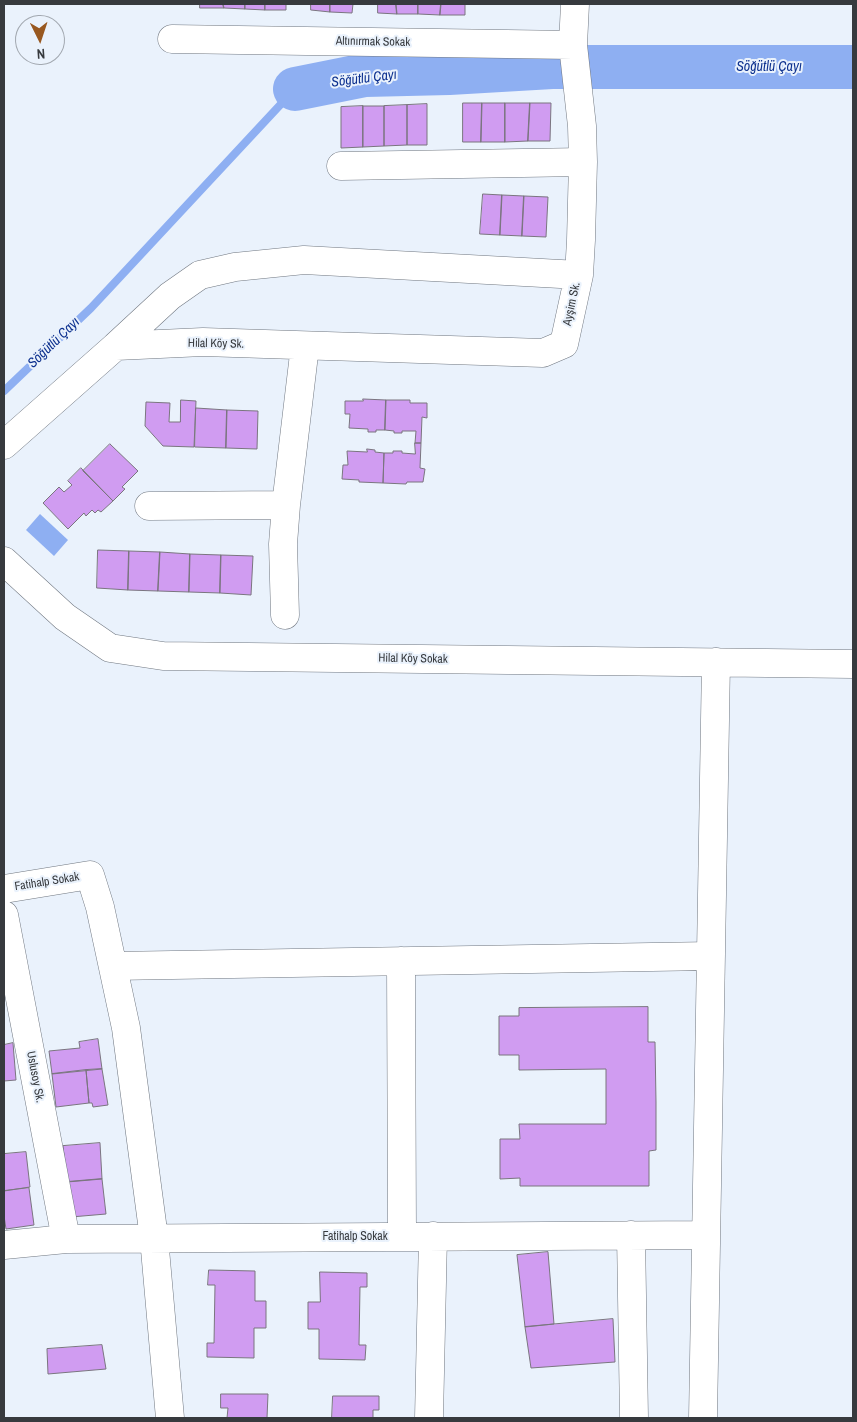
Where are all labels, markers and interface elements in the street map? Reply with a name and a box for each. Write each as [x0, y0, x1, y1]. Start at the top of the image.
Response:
north arrow [15, 15, 65, 65]
street label: Altınırmak Sokak [336, 34, 410, 50]
text: N [36, 45, 46, 63]
water label: Söğütlü Çayı [736, 59, 802, 75]
water label: Söğütlü Çayı [330, 67, 398, 91]
street label: Ayşim Sk. [560, 281, 584, 327]
water label: Söğütlü Çayı [25, 314, 83, 372]
street label: Hilal Köy Sk. [188, 336, 244, 352]
street label: Hilal Köy Sokak [378, 651, 448, 667]
street label: Fatihalp Sokak [14, 870, 80, 894]
street label: Uslusoy Sk. [23, 1050, 47, 1104]
street label: Fatihalp Sokak [322, 1230, 388, 1244]

